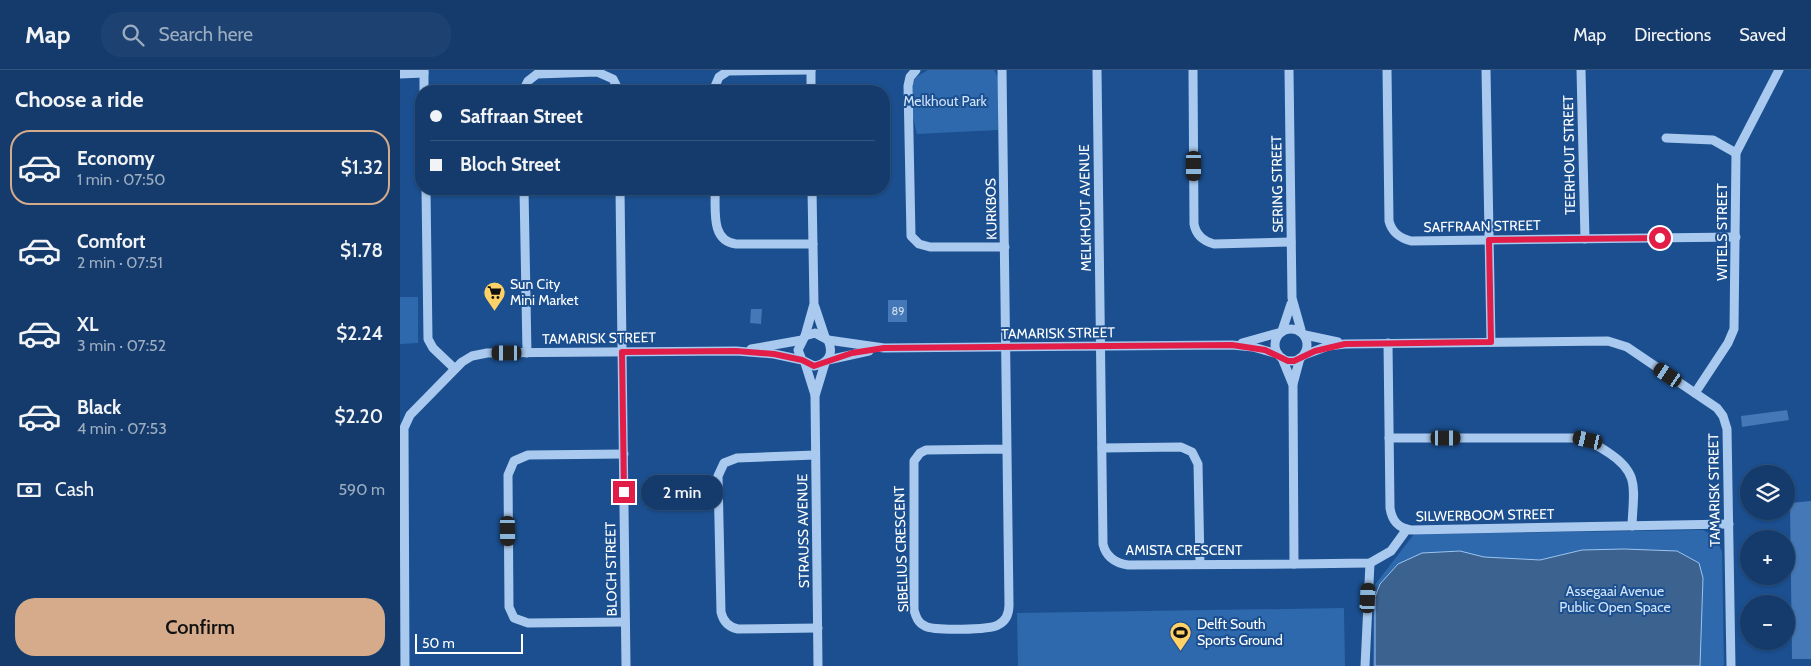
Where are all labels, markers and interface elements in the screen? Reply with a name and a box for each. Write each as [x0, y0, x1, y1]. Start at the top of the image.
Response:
search box [101, 12, 451, 57]
text: Map [25, 20, 71, 49]
icon: search [119, 21, 147, 49]
text: Search here [159, 23, 253, 46]
text: Map [1573, 24, 1606, 46]
text: Directions [1634, 24, 1711, 46]
text: Saved [1739, 24, 1786, 46]
text: Choose a ride [15, 86, 144, 113]
park label: Melkhout Park [903, 92, 988, 110]
street label: TEERHOUT STREET [1559, 94, 1579, 215]
text: Saffraan Street [460, 105, 583, 128]
street label: SERING STREET [1267, 135, 1287, 233]
street label: MELKHOUT AVENUE [1075, 144, 1095, 272]
icon: car [17, 145, 62, 190]
text: Economy [77, 147, 155, 170]
car [1186, 151, 1201, 181]
text: Bloch Street [460, 153, 560, 176]
text: $1.32 [341, 156, 383, 179]
text: 1 min · 07:50 [77, 170, 165, 189]
street label: KURKBOS [981, 178, 1001, 240]
street label: WITELS STREET [1713, 183, 1731, 281]
street label: SAFFRAAN STREET [1423, 216, 1541, 236]
route start [1649, 227, 1671, 249]
icon: car [17, 228, 62, 273]
text: Comfort [77, 230, 146, 253]
text: $1.78 [340, 239, 383, 262]
text: 2 min · 07:51 [77, 253, 163, 272]
place label: Sun City Mini Market [510, 275, 579, 309]
supermarket icon: Sun City Mini Market [482, 280, 506, 311]
house number: 89 [892, 304, 904, 318]
icon: car [17, 311, 62, 356]
text: XL [77, 313, 98, 336]
text: $2.24 [336, 322, 383, 345]
street label: TAMARISK STREET [1001, 323, 1116, 343]
street label: TAMARISK STREET [542, 328, 657, 348]
text: 3 min · 07:52 [77, 336, 166, 355]
car [492, 346, 522, 361]
car [1651, 360, 1684, 390]
icon: car [17, 394, 62, 439]
text: Black [77, 396, 121, 419]
text: $2.20 [334, 405, 383, 428]
text: 4 min · 07:53 [77, 419, 167, 438]
car [1571, 429, 1604, 451]
car [1431, 431, 1461, 446]
street label: TAMARISK STREET [1704, 432, 1724, 547]
map controls [1740, 465, 1795, 650]
button: layers [1740, 465, 1795, 520]
callout: 2 min [642, 474, 724, 510]
street label: STRAUSS AVENUE [793, 474, 813, 588]
icon: cash [15, 476, 43, 504]
text: Cash [55, 478, 94, 501]
text: 590 m [338, 480, 385, 499]
route end [613, 481, 635, 503]
text: 2 min [663, 483, 701, 502]
street label: SIBELIUS CRESCENT [890, 485, 912, 613]
street label: SILWERBOOM STREET [1415, 505, 1555, 525]
car [500, 516, 515, 546]
street label: BLOCH STREET [601, 521, 621, 616]
button: + [1740, 530, 1795, 585]
street label: AMISTA CRESCENT [1126, 541, 1243, 559]
park label: Assegaai Avenue Public Open Space [1559, 582, 1671, 616]
car [1359, 583, 1376, 613]
button: − [1740, 595, 1795, 650]
button: Confirm [15, 598, 385, 656]
place label: Delft South Sports Ground [1197, 615, 1283, 649]
sports icon: Delft South Sports Ground [1169, 620, 1193, 651]
scale bar [415, 631, 522, 654]
text: 50 m [422, 634, 455, 652]

